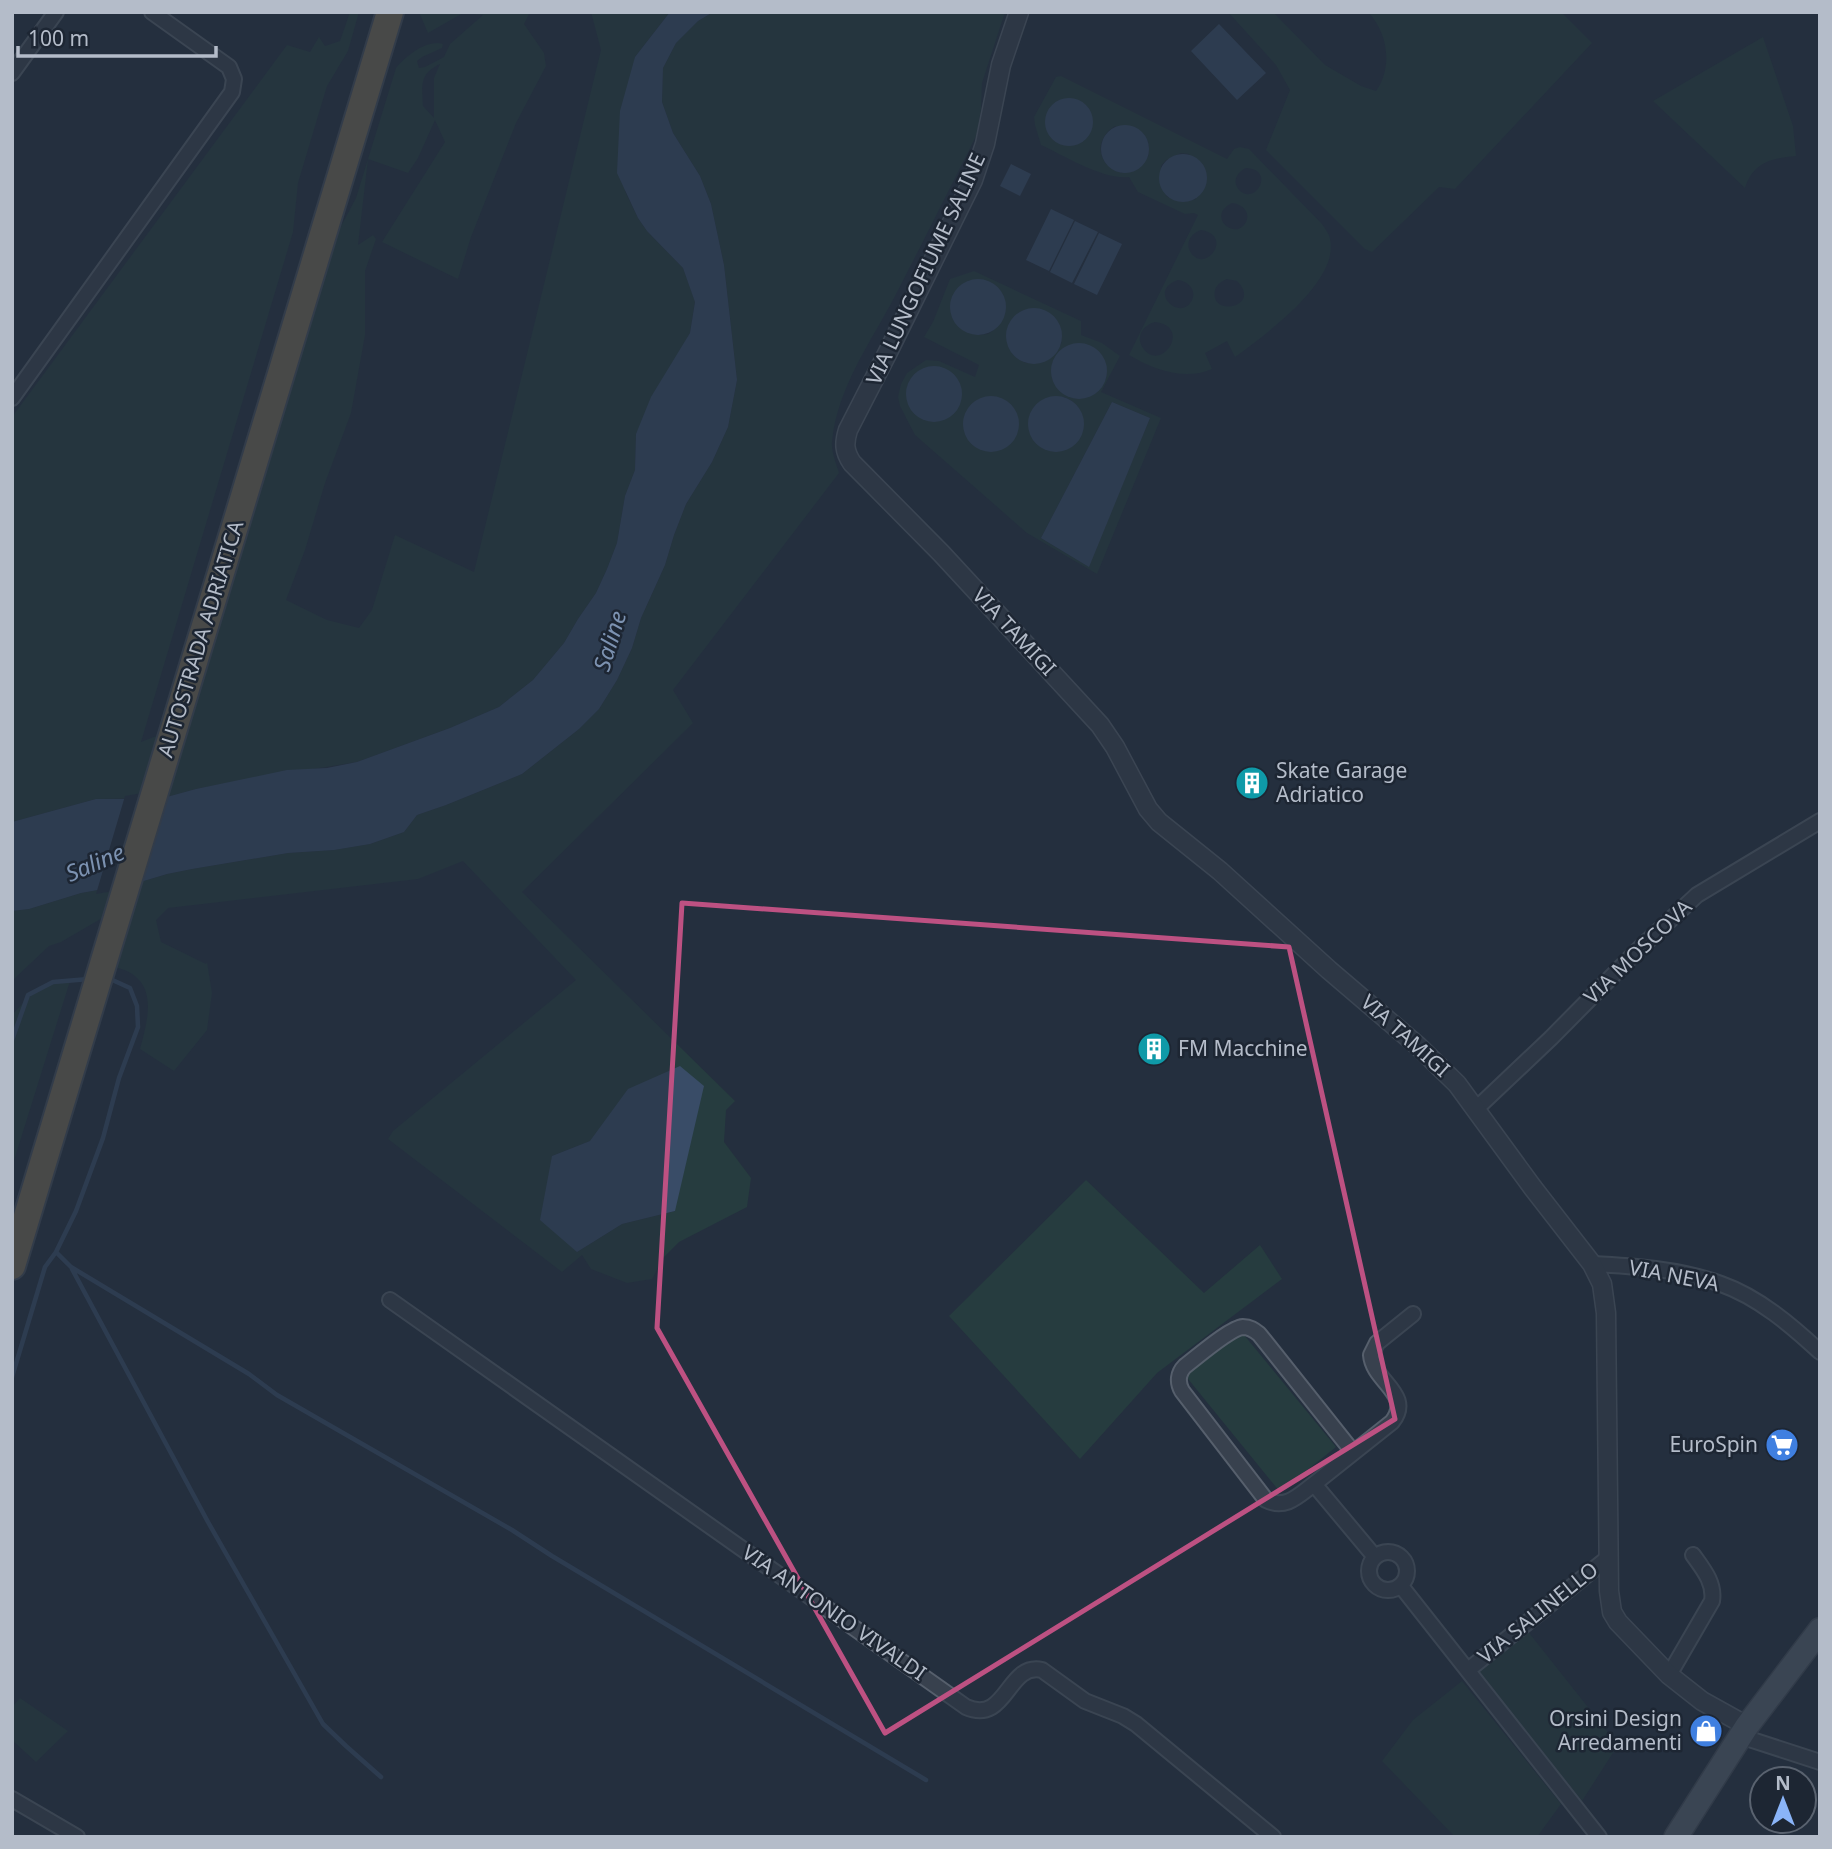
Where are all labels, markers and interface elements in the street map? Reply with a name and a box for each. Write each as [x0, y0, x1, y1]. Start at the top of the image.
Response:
scale bar [18, 14, 215, 58]
text: 100 m [28, 24, 89, 52]
street label: VIA LUNGOFIUME SALINE [859, 148, 991, 389]
street label: AUTOSTRADA ADRIATICA [151, 516, 250, 761]
street label: VIA TAMIGI [967, 581, 1063, 681]
water label: Saline [585, 607, 633, 675]
place label: Skate Garage Adriatico [1276, 756, 1407, 808]
building icon: Skate Garage Adriatico [1233, 764, 1271, 802]
water label: Saline [60, 835, 129, 889]
street label: VIA MOSCOVA [1577, 892, 1698, 1010]
street label: VIA TAMIGI [1355, 988, 1456, 1083]
building icon: FM Macchine [1135, 1030, 1173, 1068]
place label: FM Macchine [1178, 1034, 1308, 1062]
street label: VIA NEVA [1627, 1253, 1722, 1298]
supermarket icon: EuroSpin [1763, 1426, 1801, 1464]
place label: EuroSpin [1670, 1430, 1758, 1458]
street label: VIA ANTONIO VIVALDI [737, 1538, 932, 1686]
street label: VIA SALINELLO [1471, 1555, 1603, 1669]
place label: Orsini Design Arredamenti [1549, 1704, 1682, 1756]
shop icon: Orsini Design Arredamenti [1687, 1712, 1725, 1750]
north arrow [1748, 1765, 1818, 1835]
text: N [1775, 1770, 1791, 1796]

